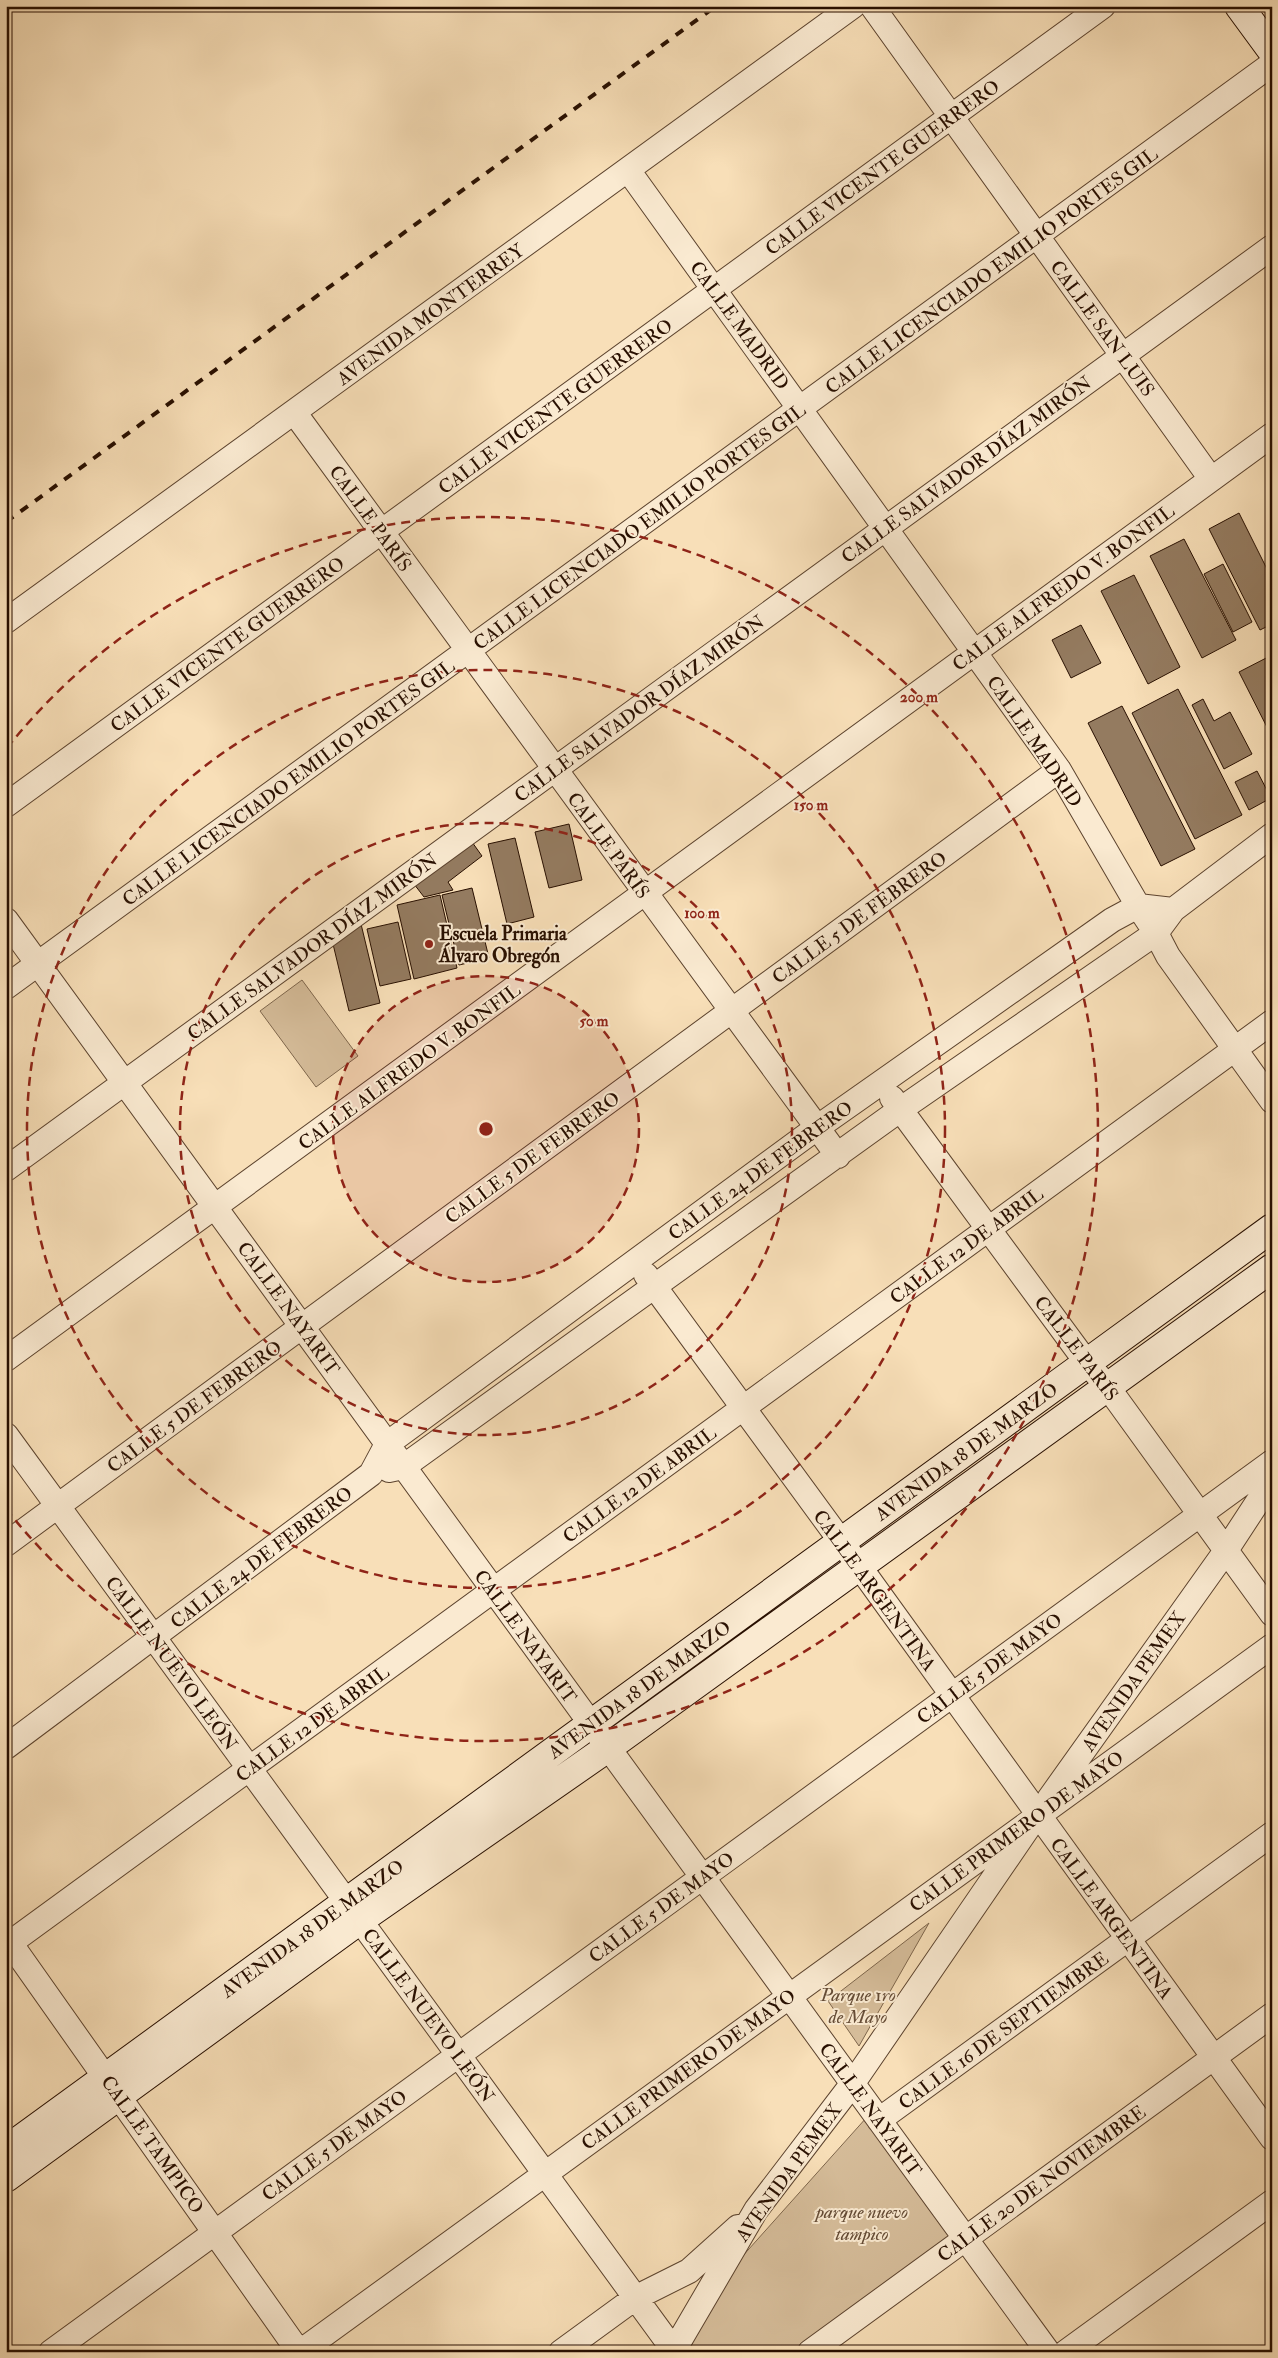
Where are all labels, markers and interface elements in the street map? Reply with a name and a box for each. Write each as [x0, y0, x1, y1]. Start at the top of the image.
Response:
street label: CALLE VICENTE GUERRERO [761, 75, 1004, 261]
street label: CALLE LICENCIADO EMILIO PORTES GIL [821, 142, 1163, 400]
street label: AVENIDA MONTERREY [331, 238, 530, 392]
street label: CALLE MADRID [684, 256, 794, 395]
street label: CALLE SAN LUIS [1045, 256, 1160, 401]
street label: CALLE VICENTE GUERRERO [434, 314, 677, 500]
street label: CALLE SALVADOR DÍAZ MIRÓN [835, 369, 1097, 569]
street label: CALLE LICENCIADO EMILIO PORTES GIL [469, 398, 811, 656]
street label: CALLE PARÍS [324, 460, 418, 576]
street label: CALLE ALFREDO V. BONFIL [948, 499, 1180, 677]
street label: CALLE VICENTE GUERRERO [106, 552, 349, 738]
street label: CALLE SALVADOR DÍAZ MIRÓN [508, 608, 770, 808]
street label: CALLE LICENCIADO EMILIO PORTES GIL [118, 654, 460, 912]
street label: CALLE MADRID [981, 671, 1087, 812]
text: 200 m [900, 688, 938, 707]
street label: CALLE PARÍS [562, 787, 656, 903]
text: 150 m [794, 796, 828, 815]
street label: CALLE SALVADOR DÍAZ MIRÓN [181, 846, 443, 1046]
street label: CALLE 5 DE FEBRERO [767, 846, 952, 989]
text: 100 m [684, 904, 720, 923]
place label: Escuela Primaria Álvaro Obregón [438, 922, 568, 969]
marker: Escuela Primaria Álvaro Obregón [423, 938, 435, 950]
street label: CALLE ALFREDO V. BONFIL [294, 978, 526, 1156]
text: 50 m [580, 1012, 609, 1031]
street label: CALLE 5 DE FEBRERO [440, 1086, 625, 1229]
street label: CALLE 24 DE FEBRERO [664, 1096, 857, 1246]
centre of rings [477, 1120, 495, 1138]
street label: CALLE 12 DE ABRIL [885, 1182, 1048, 1310]
street label: CALLE NAYARIT [232, 1237, 345, 1380]
street label: CALLE PARÍS [1029, 1290, 1125, 1406]
street label: CALLE 5 DE FEBRERO [102, 1335, 287, 1478]
street label: AVENIDA 18 DE MARZO [870, 1377, 1063, 1527]
street label: CALLE 12 DE ABRIL [558, 1421, 721, 1549]
street label: CALLE 24 DE FEBRERO [166, 1481, 357, 1634]
street label: CALLE ARGENTINA [808, 1505, 941, 1676]
street label: CALLE NAYARIT [469, 1565, 582, 1708]
street label: CALLE NUEVO LEÓN [100, 1570, 244, 1756]
street label: AVENIDA PEMEX [1076, 1607, 1191, 1757]
street label: CALLE 5 DE MAYO [912, 1608, 1067, 1730]
street label: AVENIDA 18 DE MARZO [543, 1615, 736, 1765]
street label: CALLE 12 DE ABRIL [231, 1660, 394, 1788]
street label: CALLE PRIMERO DE MAYO [905, 1746, 1128, 1918]
street label: CALLE ARGENTINA [1045, 1833, 1178, 2004]
street label: CALLE 5 DE MAYO [584, 1847, 739, 1969]
street label: AVENIDA 18 DE MARZO [216, 1854, 409, 2004]
street label: CALLE NUEVO LEÓN [357, 1922, 501, 2108]
street label: CALLE 16 DE SEPTIEMBRE [894, 1946, 1113, 2115]
park label: Parque 1ro de Mayo [819, 1983, 896, 2029]
street label: CALLE PRIMERO DE MAYO [577, 1984, 800, 2156]
street label: CALLE NAYARIT [814, 2038, 927, 2181]
street label: CALLE TAMPICO [96, 2071, 209, 2218]
street label: CALLE 5 DE MAYO [257, 2085, 412, 2207]
street label: AVENIDA PEMEX [730, 2098, 847, 2247]
street label: CALLE 20 DE NOVIEMBRE [933, 2100, 1151, 2268]
park label: parque nuevo tampico [813, 2200, 908, 2246]

